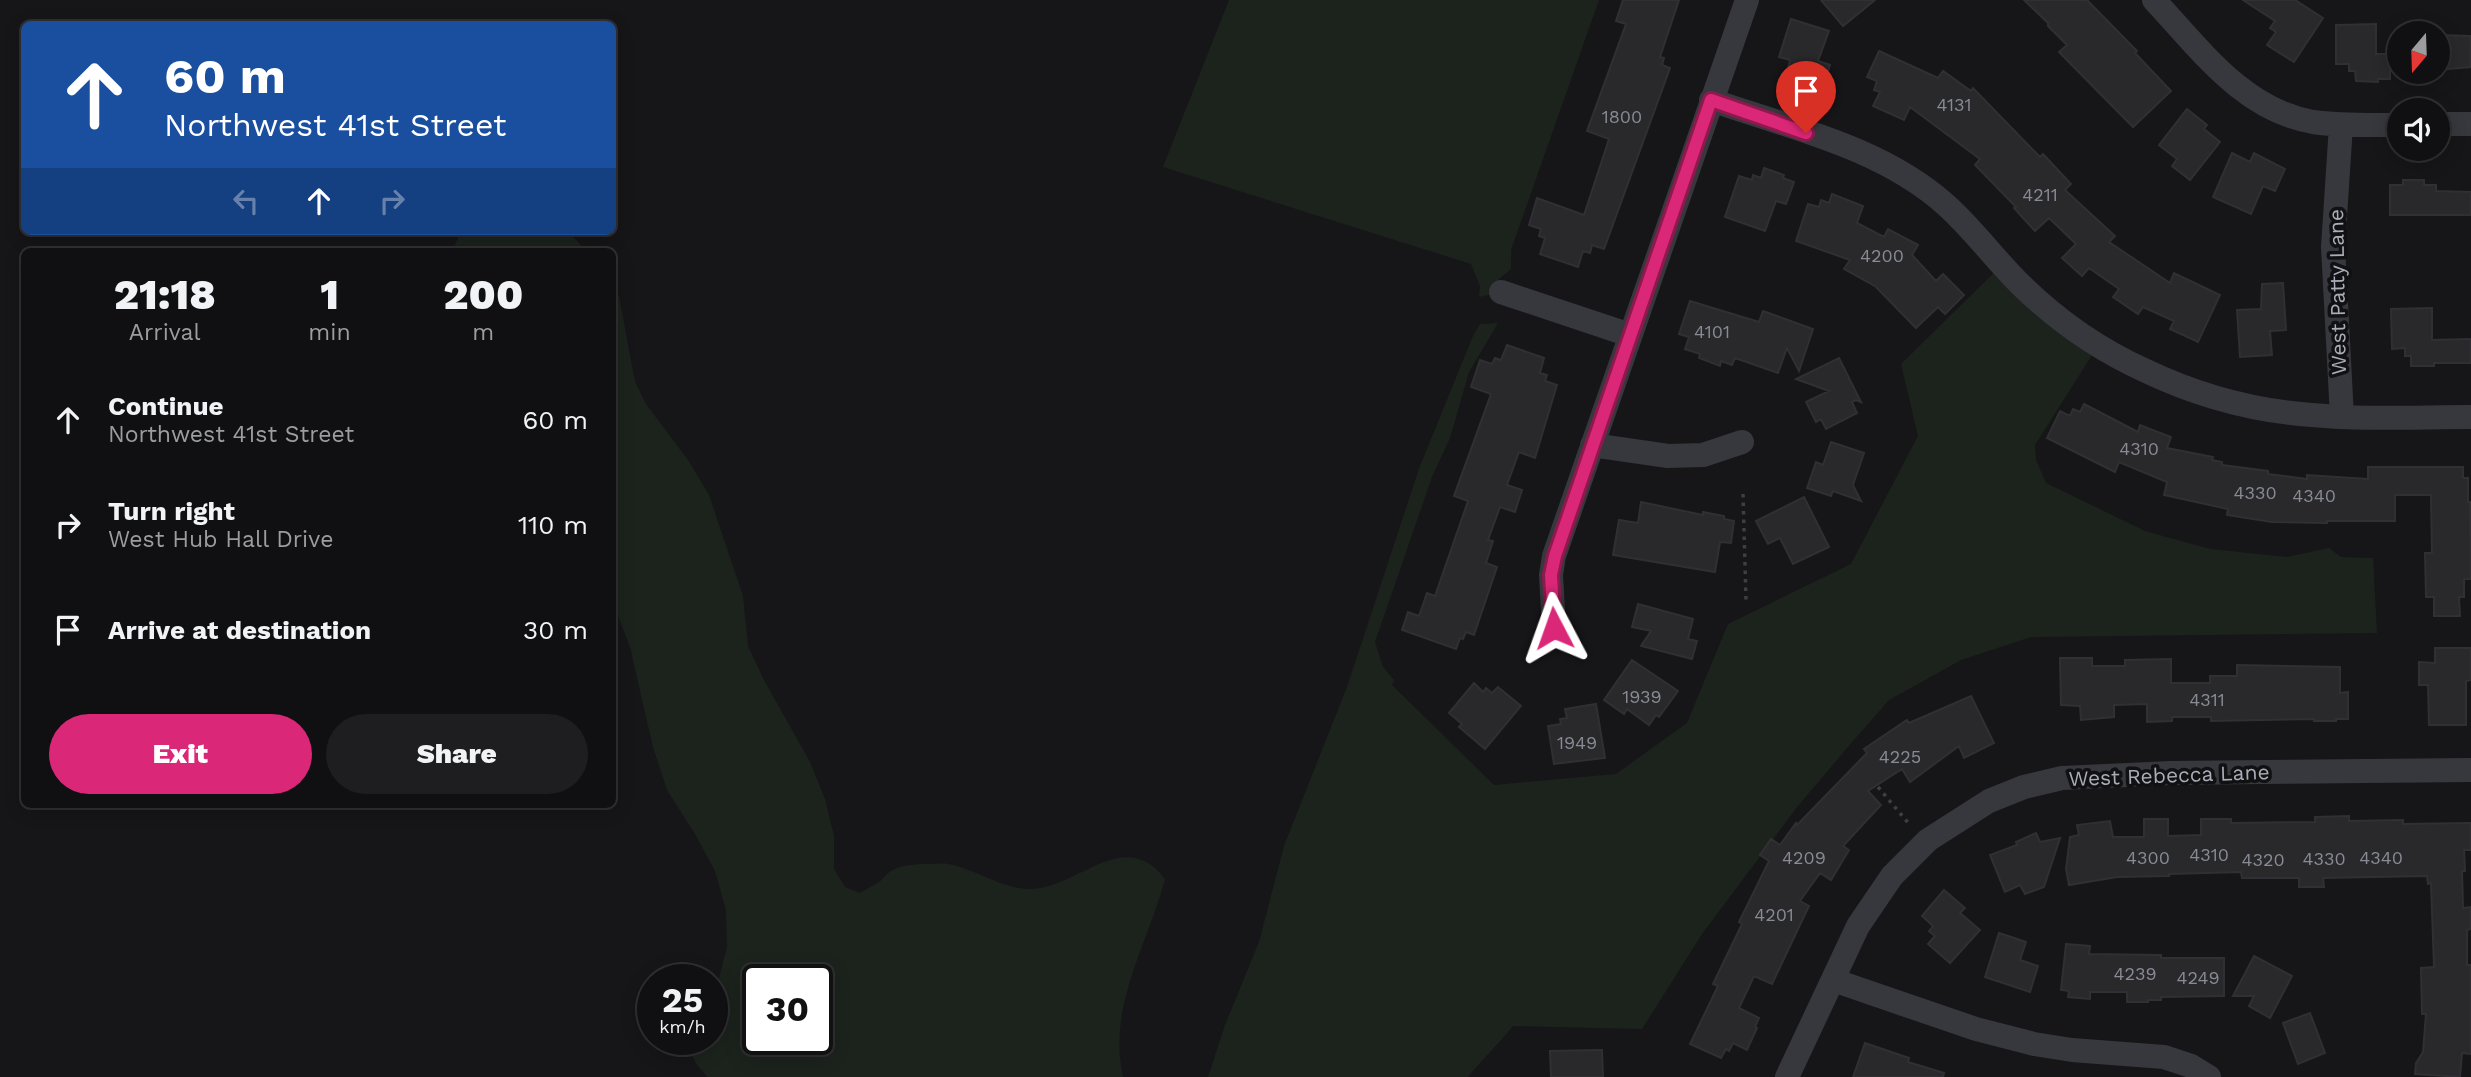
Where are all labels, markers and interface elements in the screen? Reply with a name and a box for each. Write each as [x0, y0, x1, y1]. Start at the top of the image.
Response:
north arrow [2387, 21, 2450, 84]
map controls [2387, 21, 2450, 161]
text: 60 m [164, 47, 286, 105]
icon: ahead [49, 49, 140, 140]
pin [1776, 61, 1836, 133]
icon: arrive [1787, 72, 1825, 110]
house number: 4131 [1936, 94, 1972, 115]
button: sound [2387, 98, 2450, 161]
text: Northwest 41st Street [164, 106, 506, 144]
house number: 1800 [1602, 106, 1642, 127]
icon: left [227, 182, 265, 220]
icon: ahead [300, 182, 338, 220]
icon: right [373, 182, 411, 220]
house number: 4211 [2022, 184, 2058, 205]
street label: West Patty Lane [2323, 209, 2351, 375]
house number: 4200 [1860, 245, 1904, 266]
text: 21:18 [114, 270, 216, 319]
text: 1 [320, 270, 339, 319]
text: 200 [443, 270, 523, 319]
text: Arrival [129, 319, 201, 346]
text: min [308, 319, 351, 346]
text: m [472, 319, 494, 346]
house number: 4101 [1694, 321, 1730, 342]
text: Continue [108, 391, 224, 421]
icon: ahead [49, 401, 87, 439]
text: 60 m [522, 405, 588, 435]
text: Northwest 41st Street [108, 421, 354, 448]
house number: 4310 [2119, 438, 2159, 459]
house number: 4330 [2233, 482, 2277, 503]
house number: 4340 [2292, 485, 2336, 506]
text: Turn right [108, 496, 235, 526]
icon: right [49, 506, 87, 544]
text: 110 m [518, 510, 588, 540]
text: West Hub Hall Drive [108, 526, 333, 553]
position arrow [1517, 591, 1591, 665]
icon: arrive [49, 611, 87, 649]
text: Arrive at destination [108, 615, 371, 645]
text: 30 m [523, 615, 588, 645]
house number: 1939 [1622, 686, 1662, 707]
house number: 4311 [2189, 689, 2225, 710]
button: Exit [49, 714, 312, 794]
button: Share [326, 714, 588, 794]
house number: 1949 [1557, 732, 1597, 753]
house number: 4225 [1879, 746, 1921, 767]
street label: West Rebecca Lane [2068, 759, 2270, 791]
house number: 4310 [2189, 844, 2229, 865]
house number: 4209 [1782, 847, 1826, 868]
house number: 4300 [2126, 847, 2170, 868]
house number: 4340 [2359, 847, 2403, 868]
house number: 4330 [2302, 848, 2346, 869]
house number: 4320 [2241, 849, 2285, 870]
house number: 4201 [1754, 904, 1794, 925]
house number: 4239 [2113, 963, 2157, 984]
speed limit sign: 30 [742, 964, 833, 1055]
house number: 4249 [2176, 967, 2220, 988]
text: 25 [662, 979, 703, 1021]
text: km/h [659, 1016, 706, 1037]

